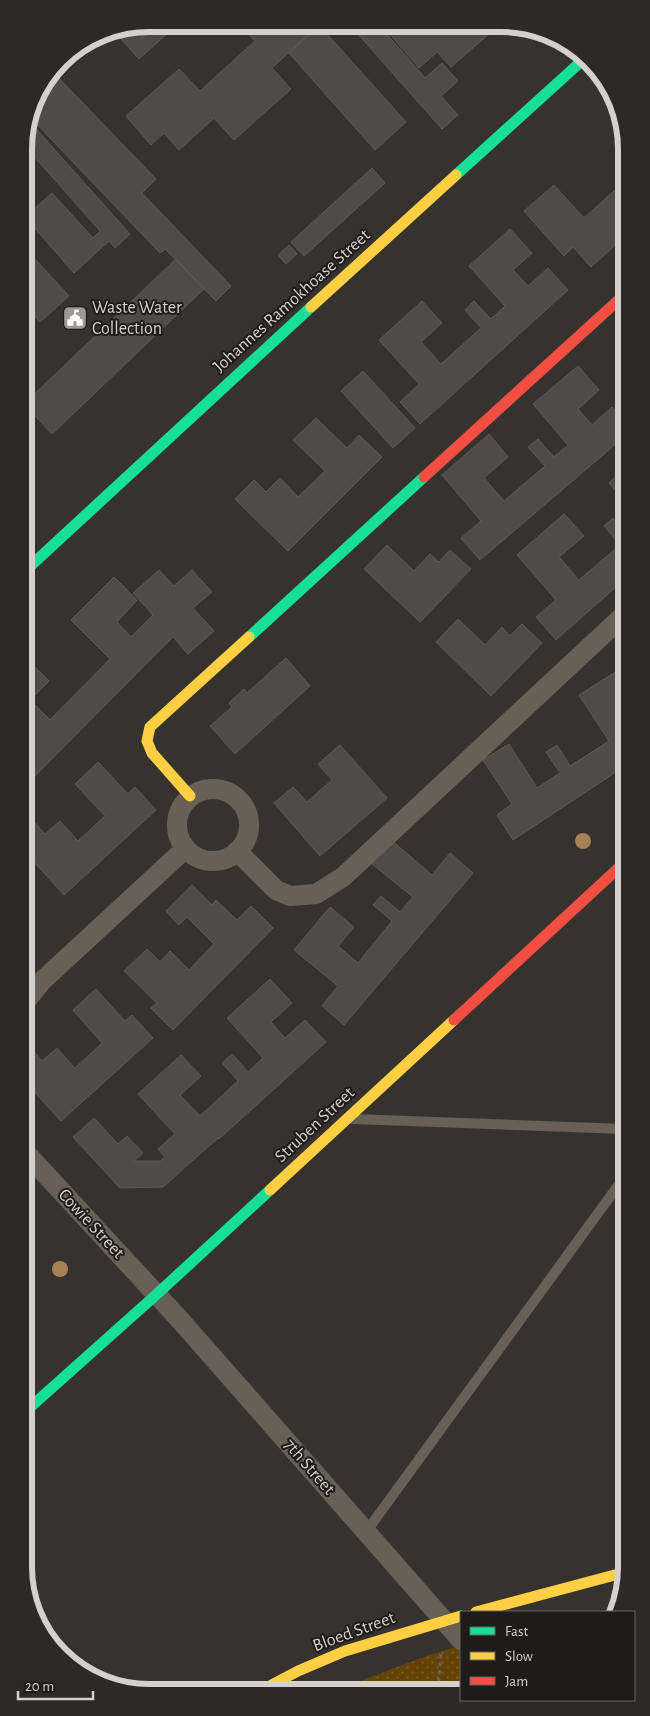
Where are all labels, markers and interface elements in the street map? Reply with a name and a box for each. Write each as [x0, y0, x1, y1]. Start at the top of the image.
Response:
street label: Johannes Ramokhoase Street [210, 226, 374, 376]
place label: Waste Water Collection [92, 299, 182, 338]
public building icon: Waste Water Collection [62, 305, 88, 331]
street label: Struben Street [272, 1084, 358, 1166]
street label: Cowie Street [55, 1186, 128, 1262]
street label: 7th Street [280, 1435, 338, 1499]
street label: Bloed Street [311, 1609, 398, 1655]
legend [460, 1611, 635, 1701]
text: Fast [505, 1624, 529, 1639]
text: Slow [505, 1649, 533, 1664]
scale bar [18, 1668, 92, 1700]
text: Jam [505, 1674, 528, 1689]
text: 20 m [25, 1679, 54, 1694]

